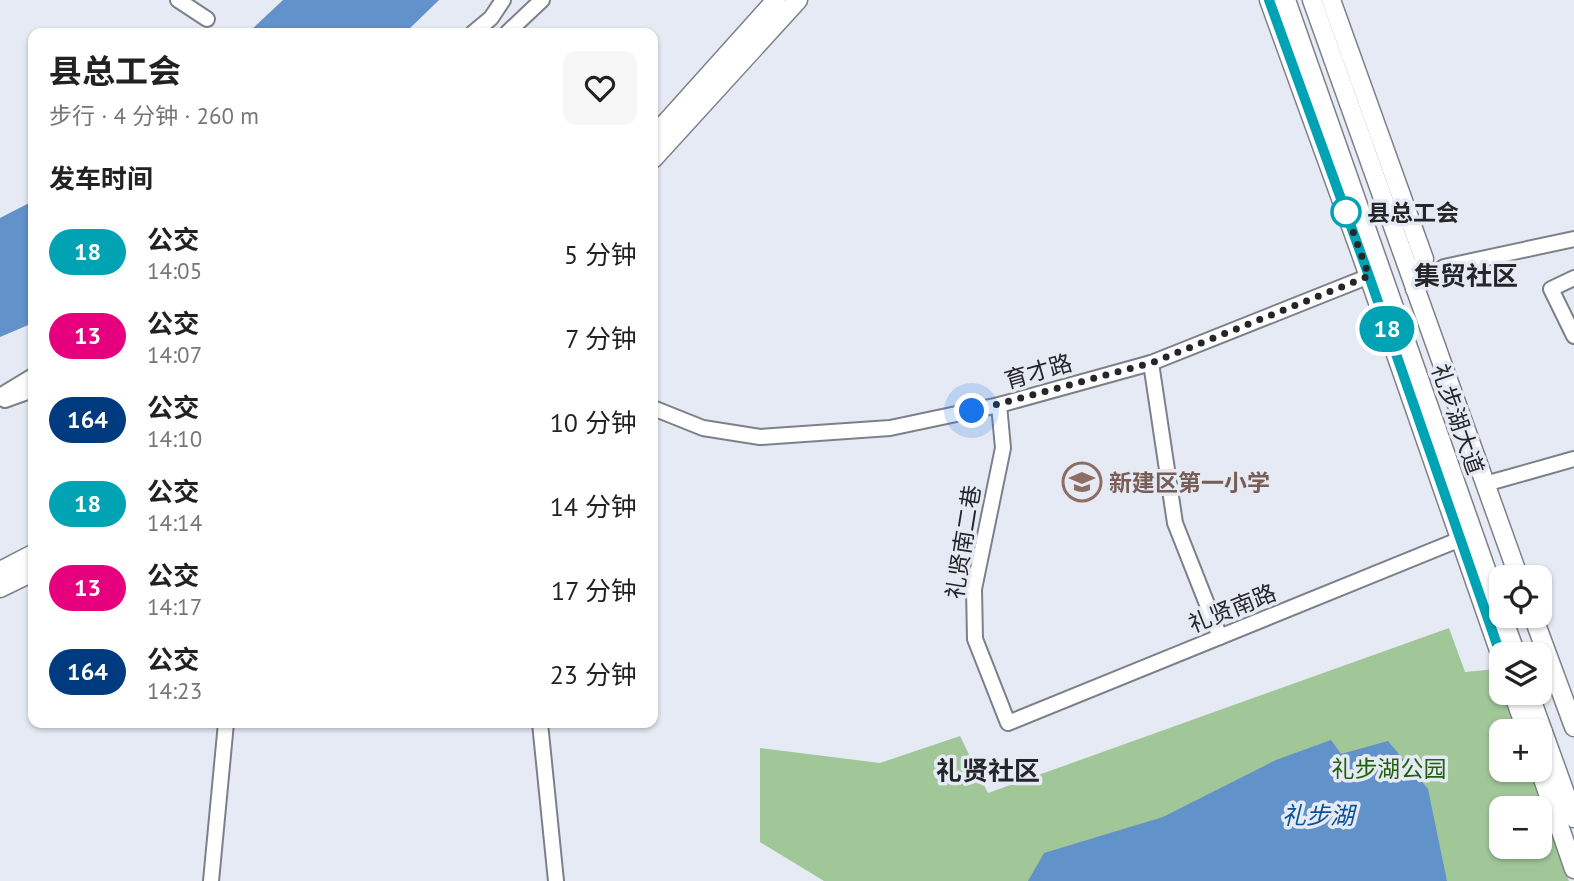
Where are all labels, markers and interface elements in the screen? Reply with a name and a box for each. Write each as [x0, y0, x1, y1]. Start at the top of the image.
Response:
text: 县总工会 [49, 49, 181, 92]
button: heart [563, 51, 637, 125]
text: 步行 · 4 分钟 · 260 m [49, 101, 259, 130]
text: 发车时间 [49, 162, 153, 195]
marker: 县总工会 [1331, 197, 1361, 227]
place label: 县总工会 [1367, 198, 1459, 227]
text: 公交 [147, 223, 199, 256]
text: 18 [74, 236, 101, 267]
text: 5 分钟 [564, 238, 637, 271]
text: 14:05 [147, 256, 202, 285]
district label: 集贸社区 [1414, 259, 1518, 292]
line badge: 18 [1356, 306, 1418, 352]
text: 公交 [147, 307, 199, 340]
text: 18 [1373, 313, 1401, 344]
text: 13 [74, 320, 101, 351]
text: 7 分钟 [565, 322, 637, 355]
text: 14:07 [147, 340, 202, 369]
street label: 育才路 [1001, 348, 1075, 394]
street label: 礼步湖大道 [1426, 360, 1490, 478]
text: 公交 [147, 391, 199, 424]
your location [954, 393, 989, 428]
text: 164 [67, 404, 108, 435]
text: 10 分钟 [550, 406, 637, 439]
text: 14:10 [147, 424, 202, 453]
school or university icon: 新建区第一小学 [1061, 461, 1103, 503]
place label: 新建区第一小学 [1109, 468, 1270, 497]
text: 公交 [147, 475, 199, 508]
street label: 礼贤南二巷 [940, 483, 986, 601]
text: 18 [74, 488, 101, 519]
text: 14 分钟 [550, 490, 637, 523]
text: 14:14 [147, 508, 202, 537]
text: 公交 [147, 559, 199, 592]
map controls [1489, 565, 1552, 859]
button: locate [1489, 565, 1552, 628]
text: 13 [74, 572, 101, 603]
text: 17 分钟 [551, 574, 637, 607]
street label: 礼贤南路 [1184, 577, 1280, 639]
text: 14:17 [147, 592, 202, 621]
button: layers [1489, 642, 1552, 705]
text: 公交 [147, 643, 199, 676]
text: 164 [67, 656, 108, 687]
text: 23 分钟 [550, 658, 637, 691]
text: 14:23 [147, 676, 202, 705]
button: + [1489, 719, 1552, 782]
district label: 礼贤社区 [936, 754, 1040, 787]
park label: 礼步湖公园 [1332, 754, 1447, 783]
button: − [1489, 796, 1552, 859]
water label: 礼步湖 [1282, 800, 1358, 831]

